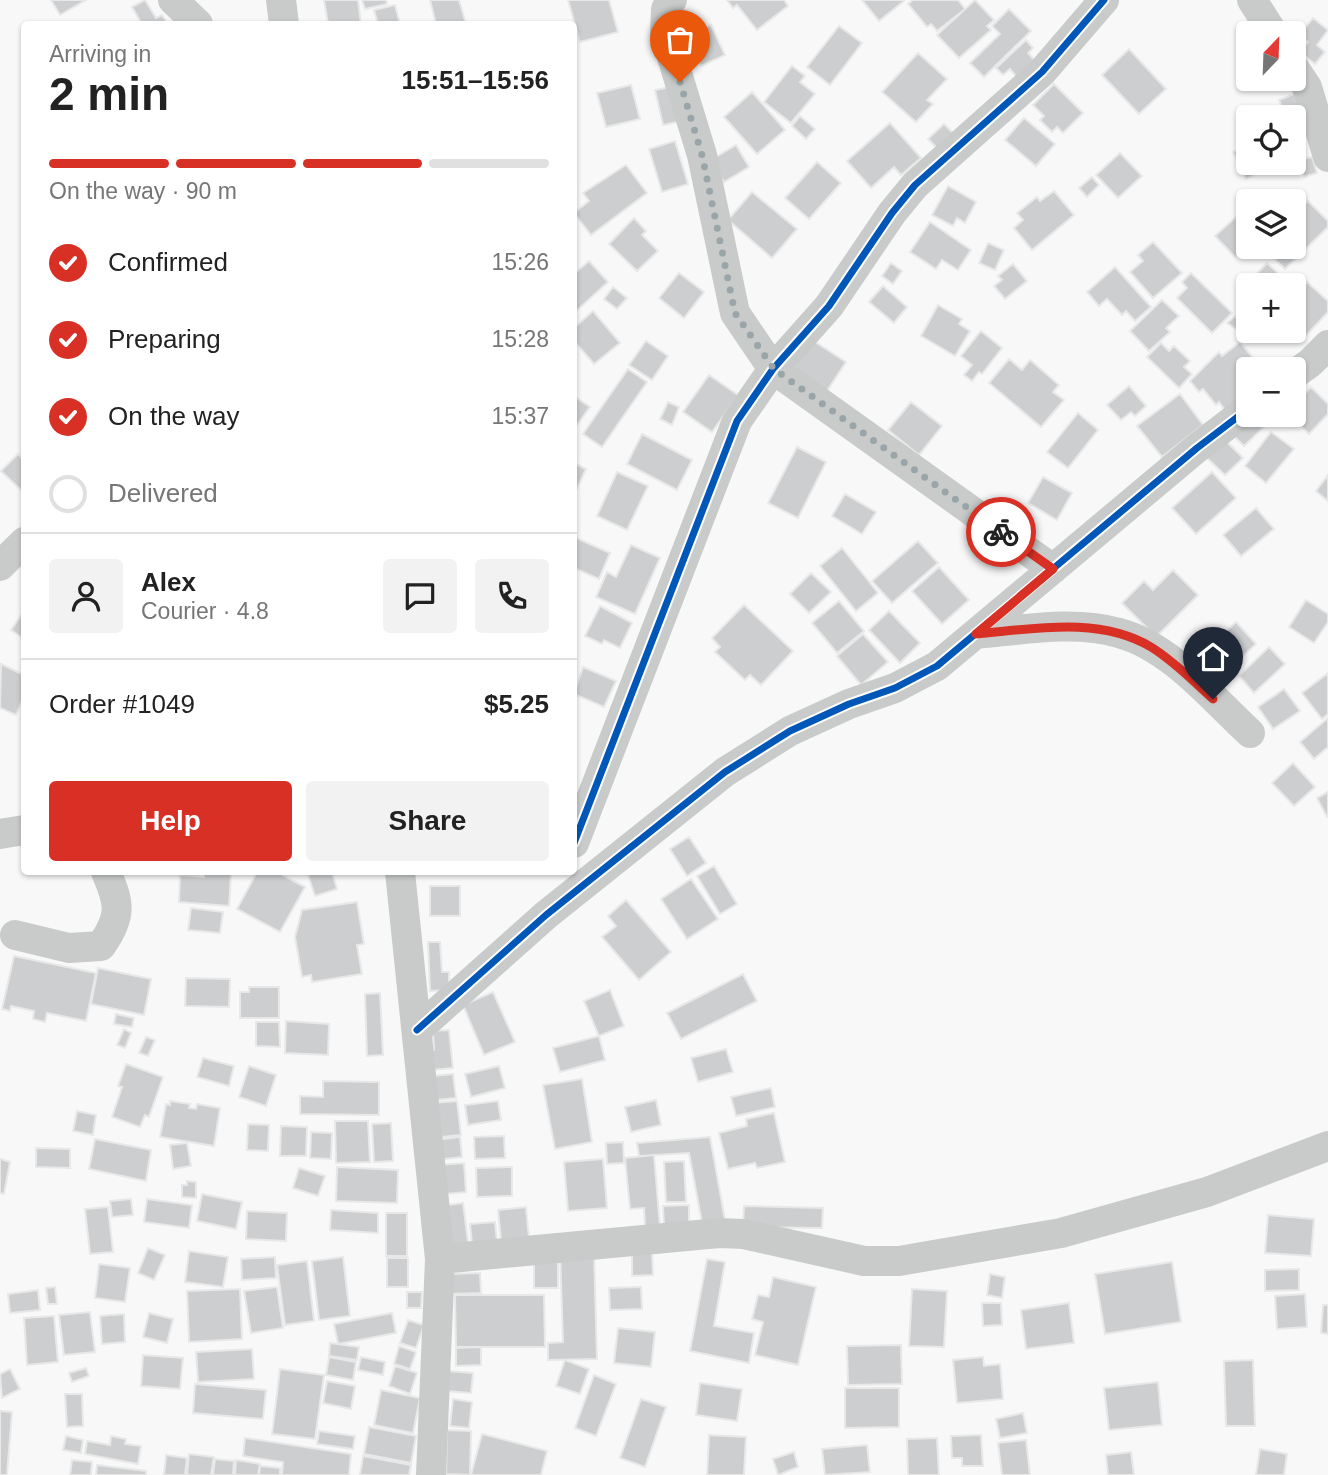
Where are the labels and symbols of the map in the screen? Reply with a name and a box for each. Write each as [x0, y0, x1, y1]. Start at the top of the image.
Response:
pin [650, 10, 710, 82]
north arrow [1236, 21, 1306, 91]
courier [966, 497, 1036, 567]
pin [1183, 627, 1243, 699]

